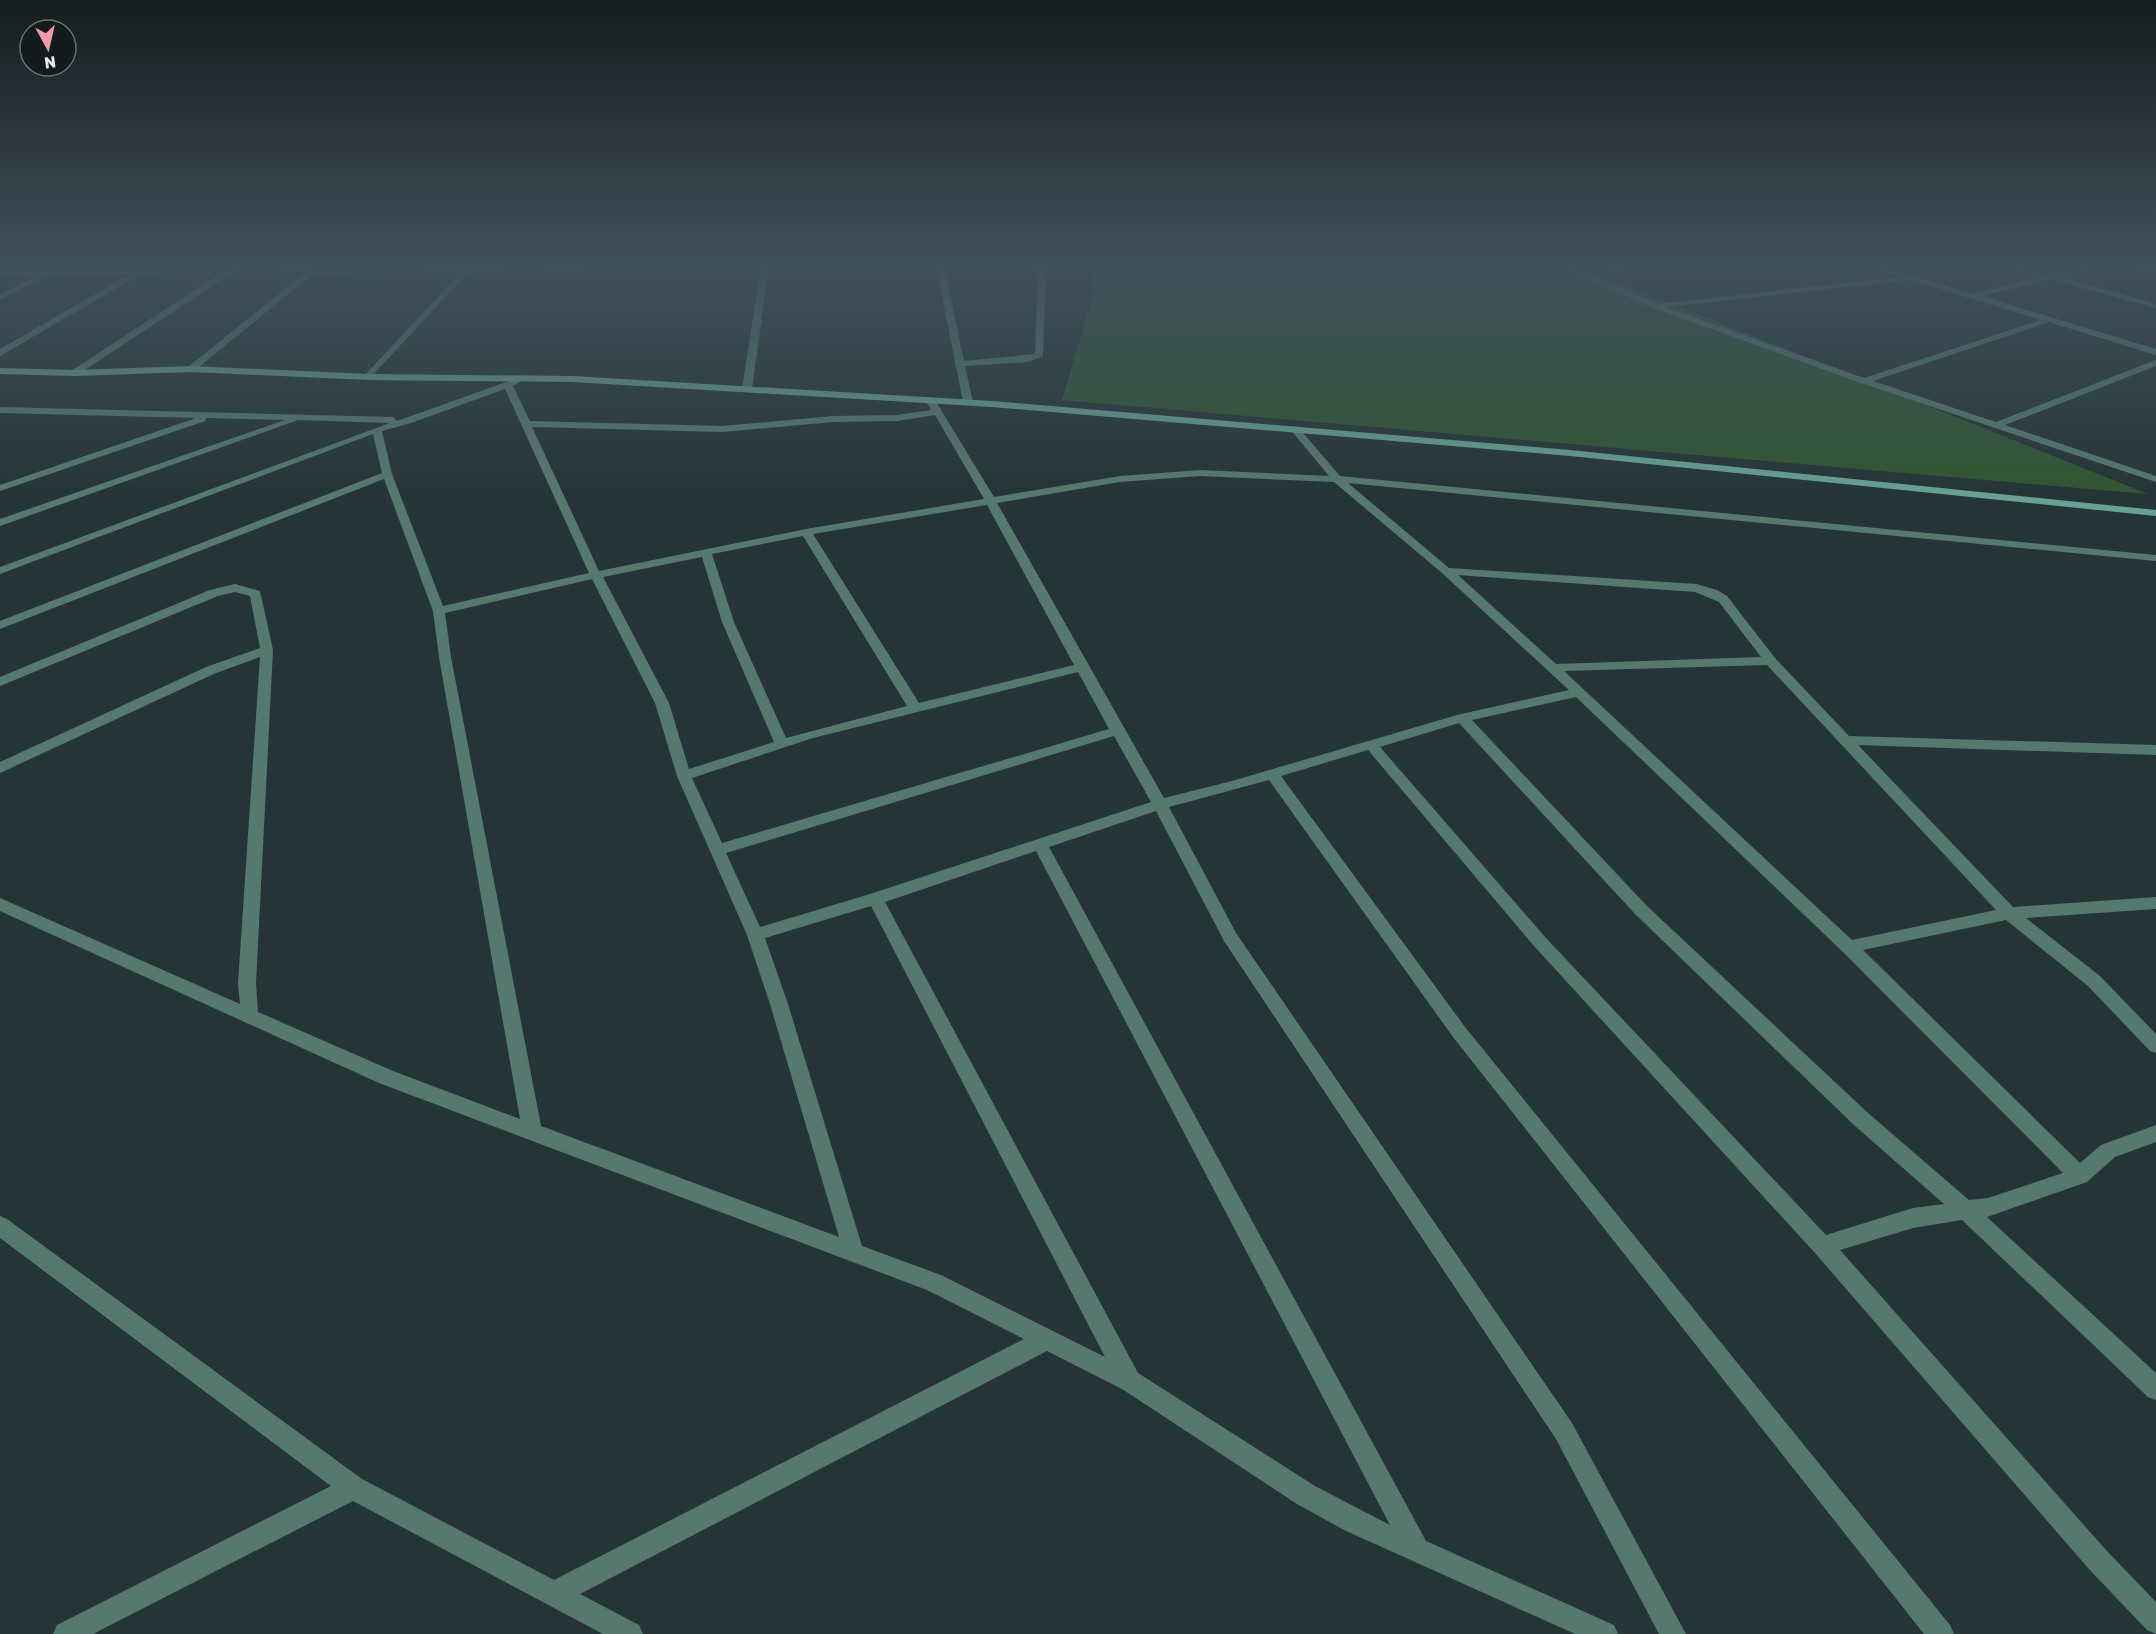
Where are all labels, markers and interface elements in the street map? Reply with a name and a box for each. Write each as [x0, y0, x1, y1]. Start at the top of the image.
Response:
north arrow [18, 18, 78, 78]
text: N [43, 52, 57, 73]

